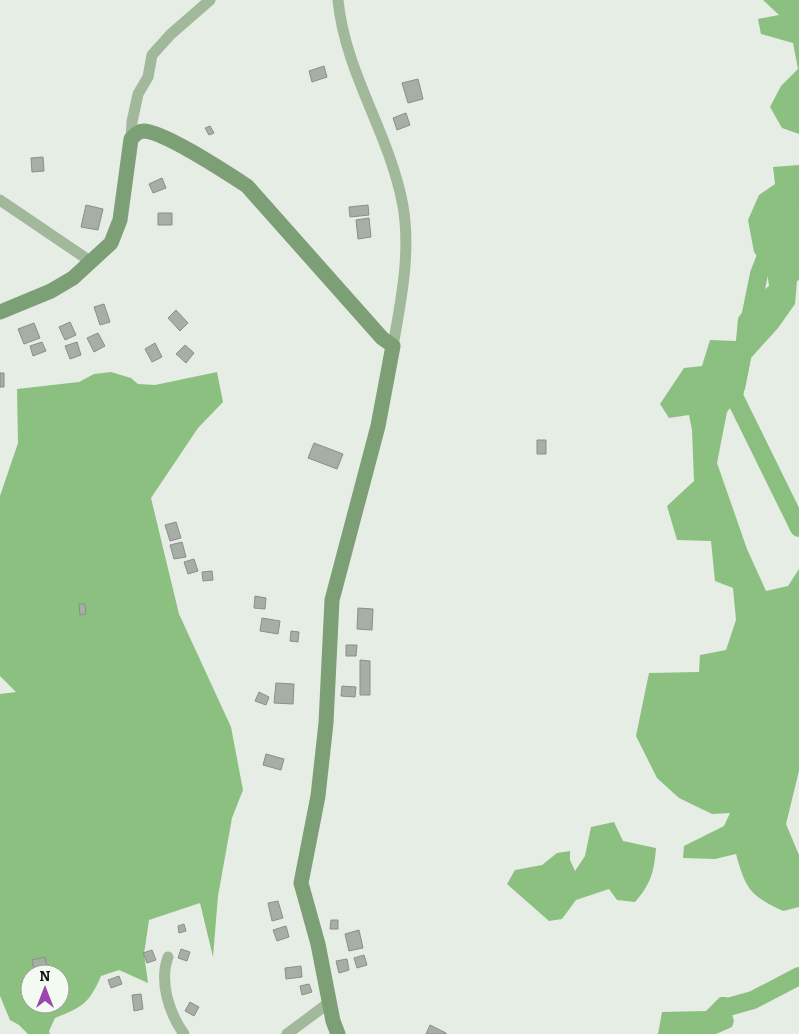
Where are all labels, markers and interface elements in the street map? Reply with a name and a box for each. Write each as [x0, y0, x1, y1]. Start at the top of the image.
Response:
north arrow [20, 964, 70, 1014]
text: N [40, 968, 51, 985]

